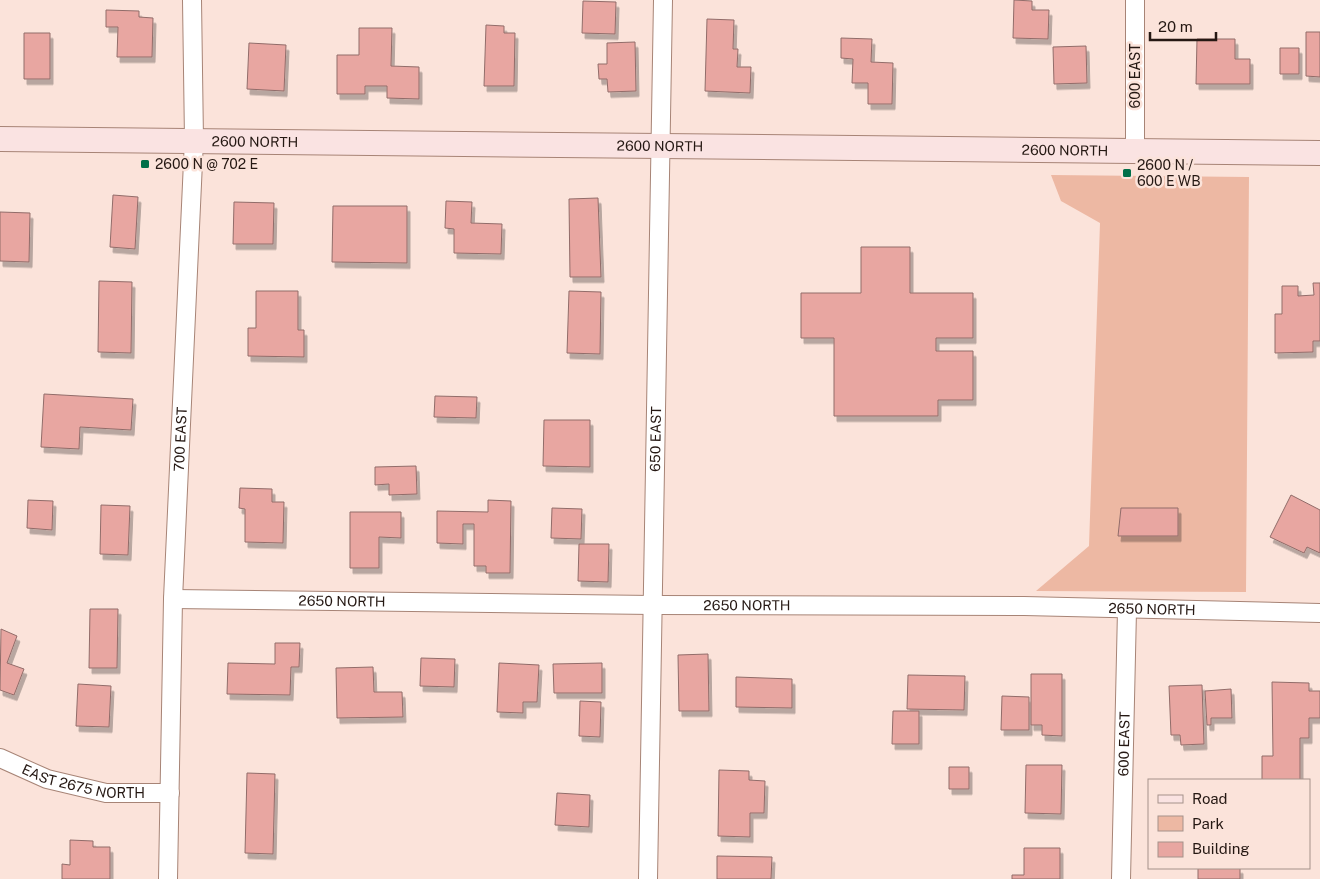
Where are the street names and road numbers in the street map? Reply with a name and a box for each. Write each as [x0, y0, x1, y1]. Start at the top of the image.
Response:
street label: 600 EAST [1127, 44, 1143, 108]
street label: 2600 NORTH [212, 133, 298, 150]
street label: 2600 NORTH [617, 138, 703, 154]
street label: 2600 NORTH [1022, 142, 1108, 159]
street label: 650 EAST [647, 406, 664, 472]
street label: 700 EAST [171, 407, 190, 472]
street label: 2650 NORTH [298, 593, 386, 610]
street label: 2650 NORTH [703, 597, 791, 613]
street label: 2650 NORTH [1108, 600, 1196, 618]
street label: 600 EAST [1115, 711, 1133, 777]
street label: EAST 2675 NORTH [20, 761, 145, 801]

